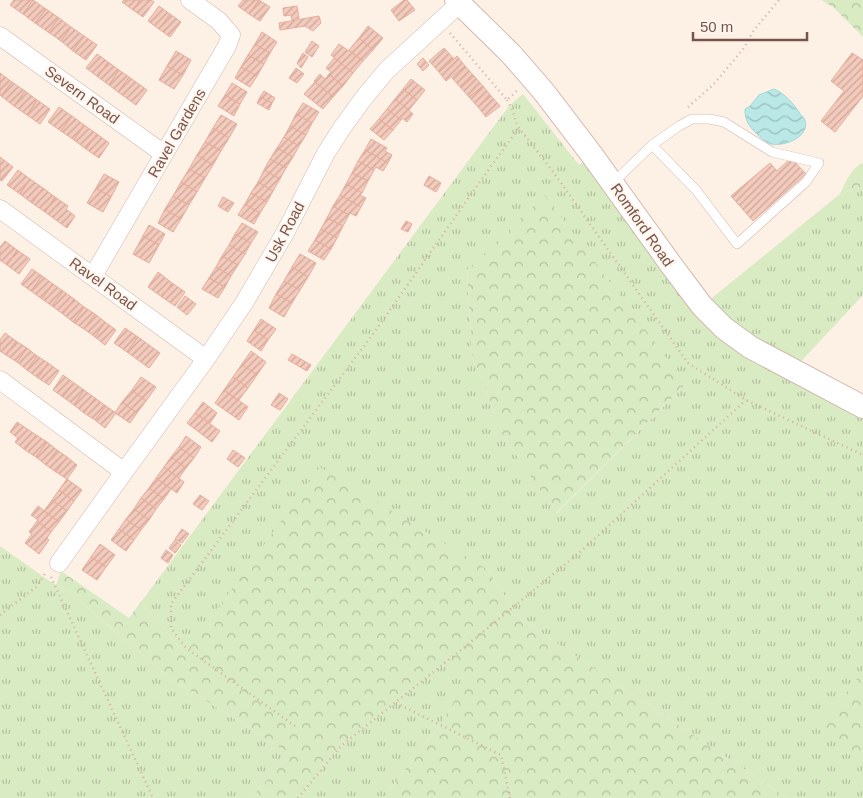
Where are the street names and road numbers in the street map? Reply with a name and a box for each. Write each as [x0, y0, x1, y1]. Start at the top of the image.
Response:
street label: Severn Road [42, 62, 123, 127]
street label: Ravel Gardens [144, 85, 209, 180]
street label: Romford Road [607, 180, 677, 270]
street label: Usk Road [262, 199, 308, 265]
street label: Ravel Road [67, 254, 140, 314]

